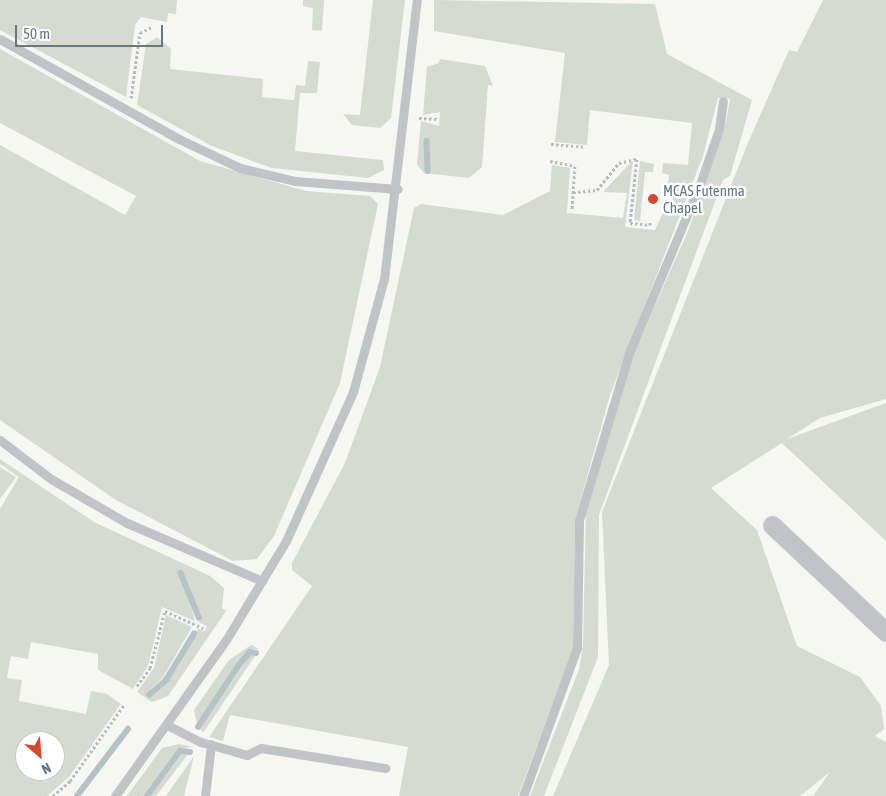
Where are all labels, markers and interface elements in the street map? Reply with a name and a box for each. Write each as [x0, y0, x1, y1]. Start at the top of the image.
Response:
scale bar [18, 15, 165, 47]
text: 50 m [23, 25, 50, 42]
place label: MCAS Futenma Chapel [663, 181, 745, 216]
marker: MCAS Futenma Chapel [647, 193, 659, 205]
north arrow [15, 731, 65, 781]
text: N [39, 759, 54, 777]

